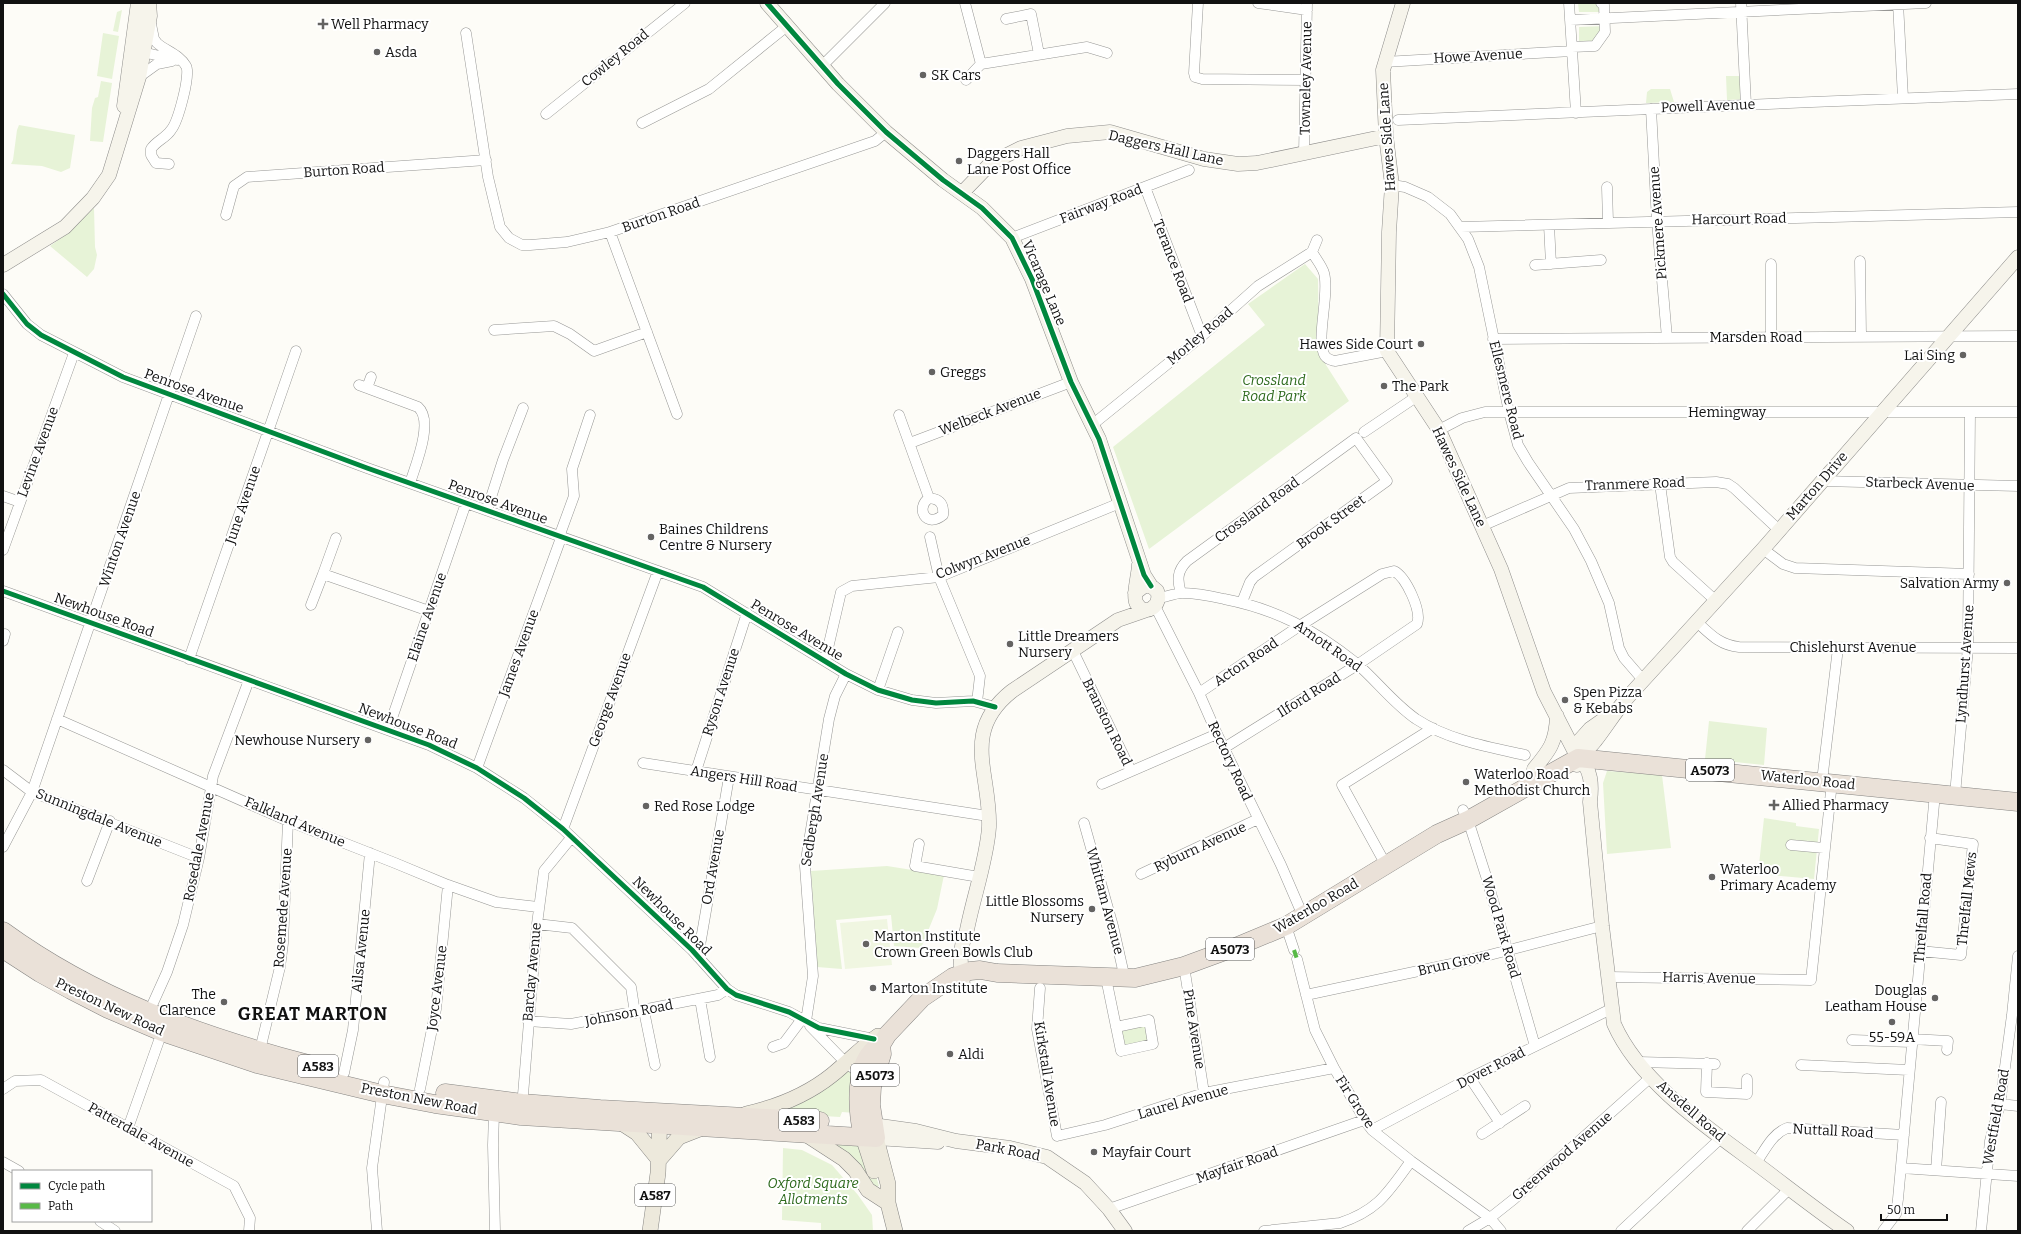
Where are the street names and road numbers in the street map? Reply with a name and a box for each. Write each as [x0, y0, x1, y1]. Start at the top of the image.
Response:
street label: Towneley Avenue [1297, 21, 1315, 135]
street label: Cowley Road [578, 26, 652, 90]
street label: Howe Avenue [1433, 45, 1523, 67]
street label: Hawes Side Lane [1375, 82, 1399, 192]
street label: Powell Avenue [1660, 96, 1756, 116]
street label: Daggers Hall Lane [1107, 127, 1225, 169]
street label: Burton Road [303, 159, 385, 181]
street label: Pickmere Avenue [1646, 166, 1670, 280]
street label: Fairway Road [1057, 181, 1145, 227]
street label: Burton Road [620, 194, 702, 236]
street label: Harcourt Road [1691, 210, 1787, 228]
street label: Terance Road [1149, 217, 1197, 305]
street label: Vicarage Lane [1018, 238, 1070, 328]
street label: Morley Road [1164, 304, 1236, 368]
street label: Marsden Road [1709, 329, 1803, 346]
street label: Ellesmere Road [1485, 339, 1527, 441]
street label: Penrose Avenue [142, 365, 246, 417]
street label: Welbeck Avenue [937, 385, 1043, 439]
street label: Levine Avenue [14, 404, 62, 500]
street label: Hemingway [1688, 404, 1767, 421]
street label: Hawes Side Lane [1428, 424, 1490, 530]
street label: Marton Drive [1783, 448, 1851, 524]
street label: June Avenue [221, 464, 264, 547]
street label: Crossland Road [1211, 474, 1303, 546]
street label: Tranmere Road [1585, 474, 1685, 494]
street label: Starbeck Avenue [1865, 474, 1975, 494]
street label: Penrose Avenue [446, 476, 550, 528]
street label: Winton Avenue [96, 489, 144, 589]
street label: Brook Street [1293, 491, 1369, 553]
street label: Colwyn Avenue [933, 531, 1033, 583]
street label: Elaine Avenue [404, 570, 450, 664]
street label: Newhouse Road [52, 589, 156, 641]
street label: Penrose Avenue [748, 596, 846, 664]
street label: Lyndhurst Avenue [1952, 604, 1978, 724]
street label: James Avenue [495, 607, 543, 700]
street label: Arnott Road [1291, 617, 1365, 675]
street label: Acton Road [1211, 634, 1281, 690]
street label: Chislehurst Avenue [1789, 639, 1917, 656]
street label: Ryson Avenue [699, 646, 743, 738]
street label: George Avenue [585, 650, 635, 750]
street label: Ilford Road [1274, 669, 1344, 721]
street label: Branston Road [1078, 675, 1136, 769]
street label: Newhouse Road [356, 699, 460, 753]
street label: Rectory Road [1204, 718, 1256, 804]
street label: Sedbergh Avenue [798, 752, 832, 868]
road number: A5073 [1686, 759, 1734, 781]
street label: Angers Hill Road [689, 762, 799, 796]
street label: Waterloo Road [1760, 767, 1856, 793]
street label: Sunningdale Avenue [33, 785, 165, 851]
street label: Rosedale Avenue [180, 791, 218, 903]
street label: Falkland Avenue [242, 793, 348, 851]
street label: Ryburn Avenue [1151, 818, 1249, 876]
street label: Ord Avenue [698, 828, 728, 906]
street label: Whittam Avenue [1083, 846, 1127, 956]
street label: Rosemede Avenue [270, 847, 296, 969]
street label: Threlfall Mews [1954, 851, 1980, 947]
street label: Threlfall Road [1911, 872, 1935, 964]
street label: Newhouse Road [629, 873, 715, 959]
street label: Wood Park Road [1478, 874, 1524, 980]
street label: Waterloo Road [1271, 875, 1361, 937]
street label: Ailsa Avenue [348, 908, 374, 994]
street label: Barclay Avenue [519, 922, 545, 1022]
road number: A5073 [1206, 938, 1254, 960]
street label: Joyce Avenue [423, 944, 451, 1033]
street label: Brun Grove [1416, 946, 1492, 980]
street label: Harris Avenue [1662, 969, 1756, 987]
street label: Preston New Road [53, 974, 167, 1040]
street label: Pine Avenue [1179, 988, 1209, 1070]
street label: Johnson Road [583, 996, 674, 1030]
street label: Kirkstall Avenue [1030, 1020, 1064, 1128]
street label: Dover Road [1454, 1044, 1528, 1092]
road number: A583 [298, 1055, 338, 1077]
road number: A5073 [851, 1064, 899, 1086]
street label: Westfield Road [1979, 1067, 2013, 1167]
street label: Fir Grove [1332, 1072, 1378, 1132]
street label: Ansdell Road [1653, 1077, 1729, 1145]
street label: Preston New Road [359, 1079, 479, 1119]
street label: Laurel Avenue [1136, 1081, 1230, 1123]
street label: Patterdale Avenue [85, 1099, 197, 1171]
street label: Greenwood Avenue [1508, 1108, 1616, 1204]
road number: A583 [779, 1109, 819, 1131]
street label: Nuttall Road [1792, 1120, 1874, 1142]
street label: Park Road [974, 1135, 1042, 1165]
street label: Mayfair Road [1194, 1143, 1280, 1187]
road number: A587 [635, 1184, 675, 1206]

